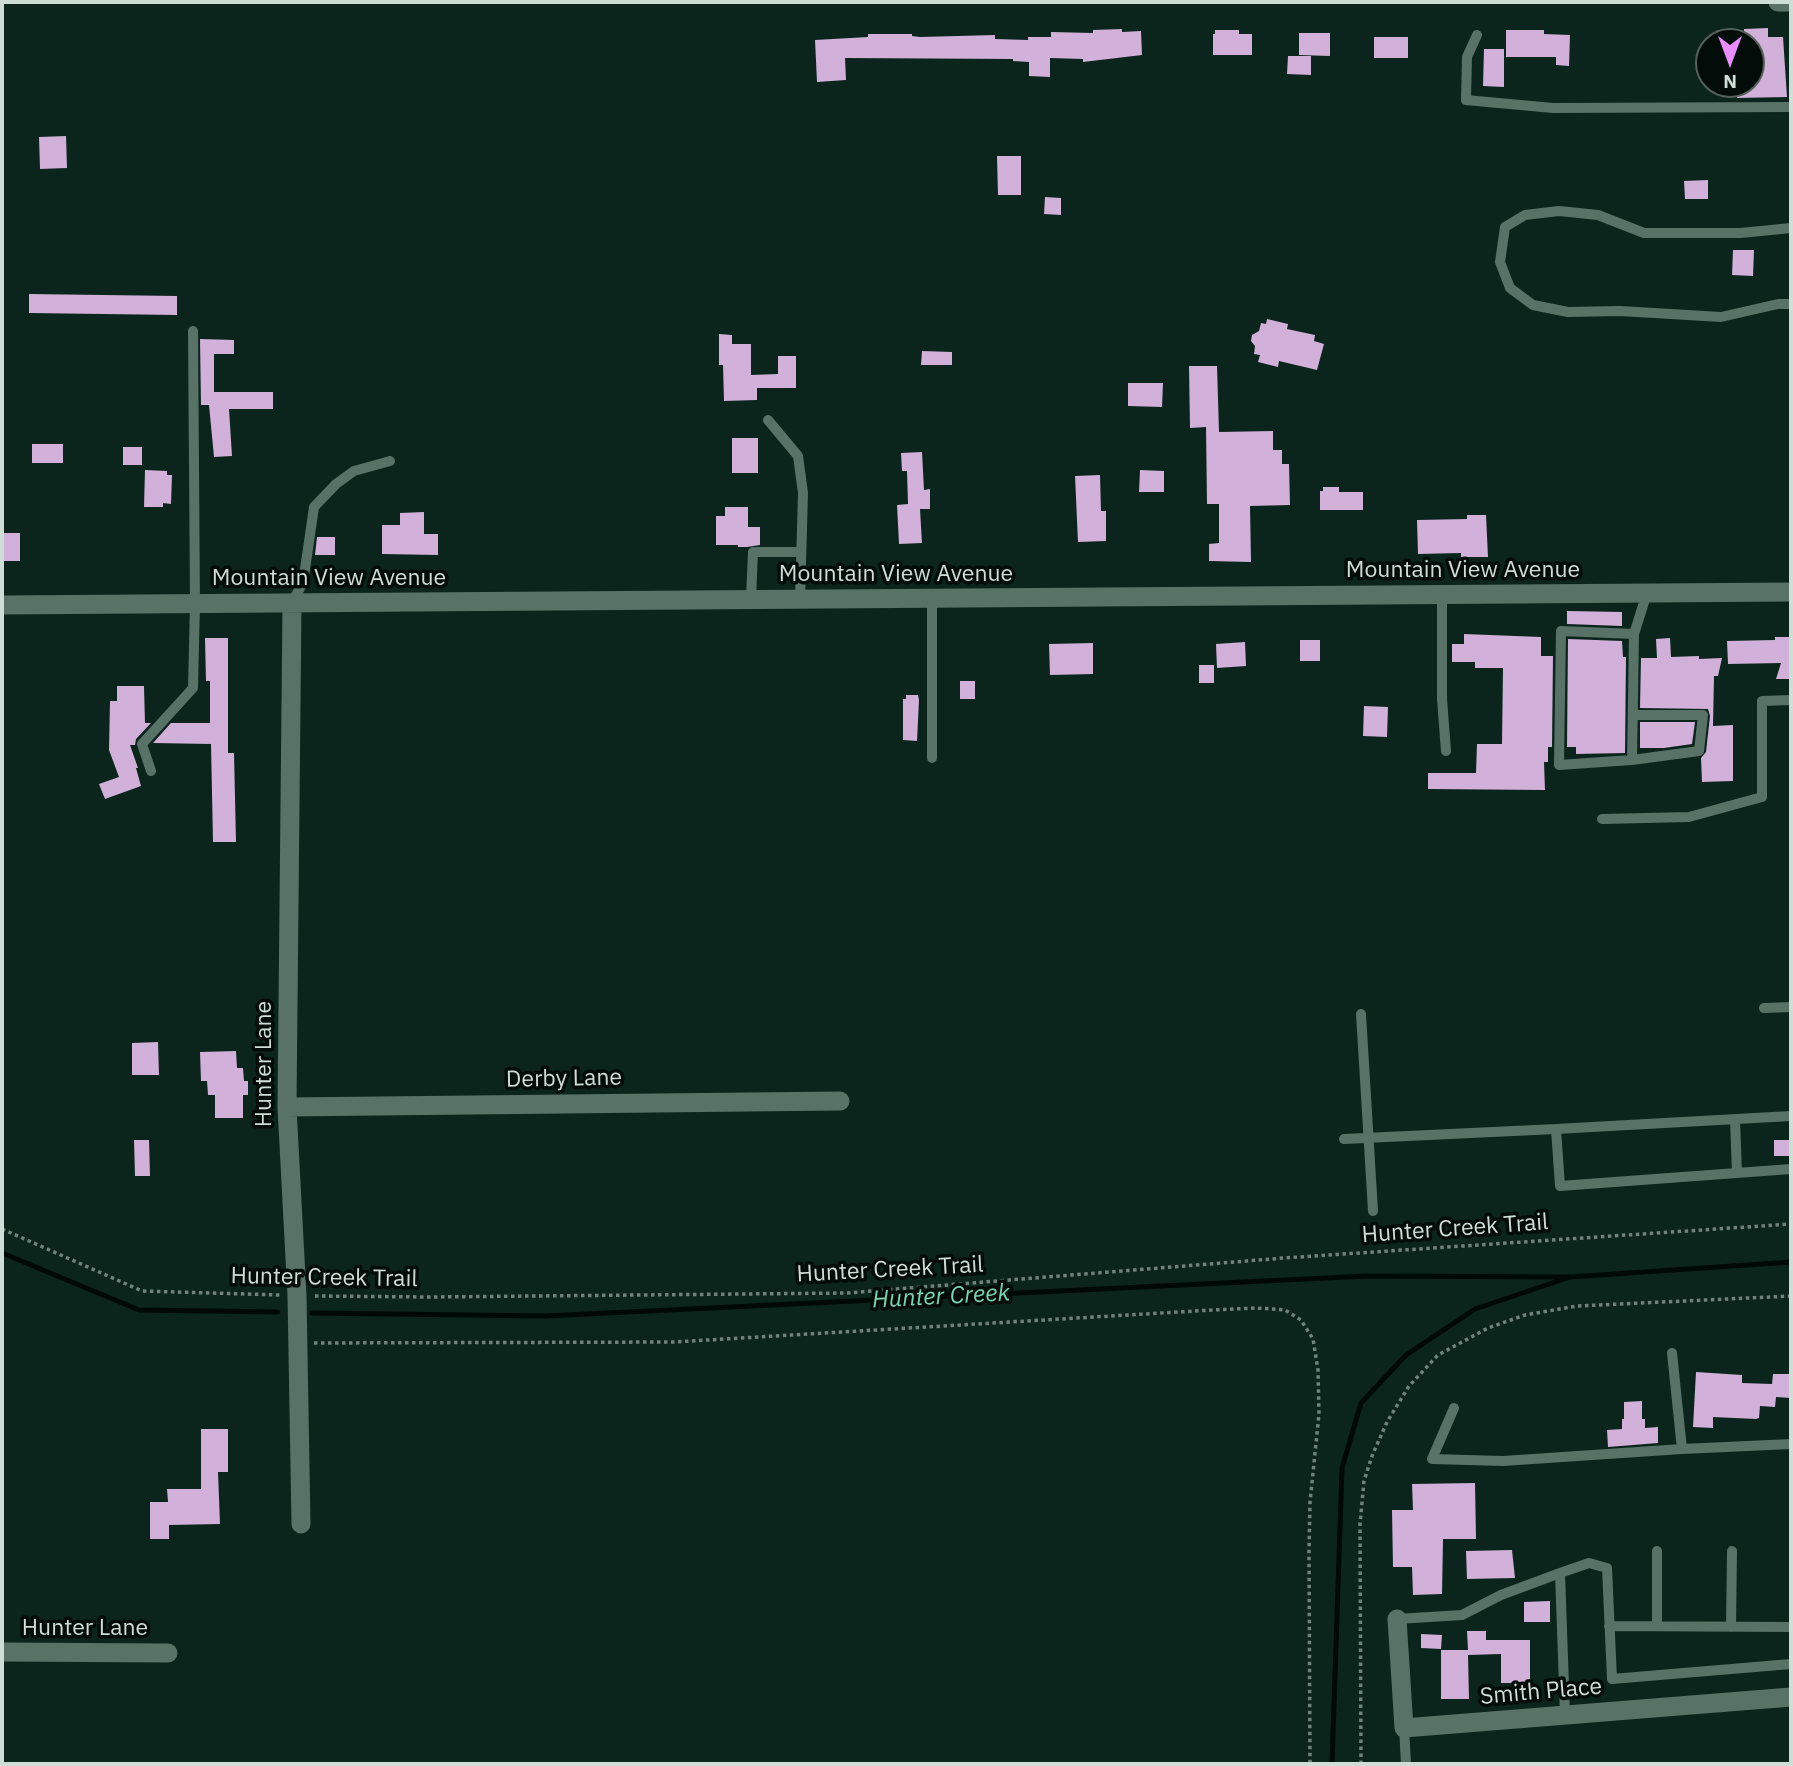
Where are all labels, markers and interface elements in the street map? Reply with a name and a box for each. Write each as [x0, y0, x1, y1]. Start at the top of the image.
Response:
north arrow [1695, 28, 1765, 98]
text: N [1723, 70, 1737, 94]
street label: Mountain View Avenue [1346, 556, 1580, 584]
street label: Mountain View Avenue [779, 560, 1013, 588]
street label: Mountain View Avenue [212, 564, 446, 592]
street label: Hunter Lane [250, 1001, 278, 1127]
street label: Derby Lane [506, 1064, 622, 1094]
street label: Hunter Creek Trail [1361, 1209, 1549, 1249]
street label: Hunter Creek Trail [796, 1251, 984, 1289]
street label: Hunter Creek Trail [230, 1263, 418, 1293]
water label: Hunter Creek [871, 1279, 1011, 1315]
street label: Hunter Lane [22, 1614, 148, 1642]
street label: Smith Place [1479, 1673, 1603, 1711]

